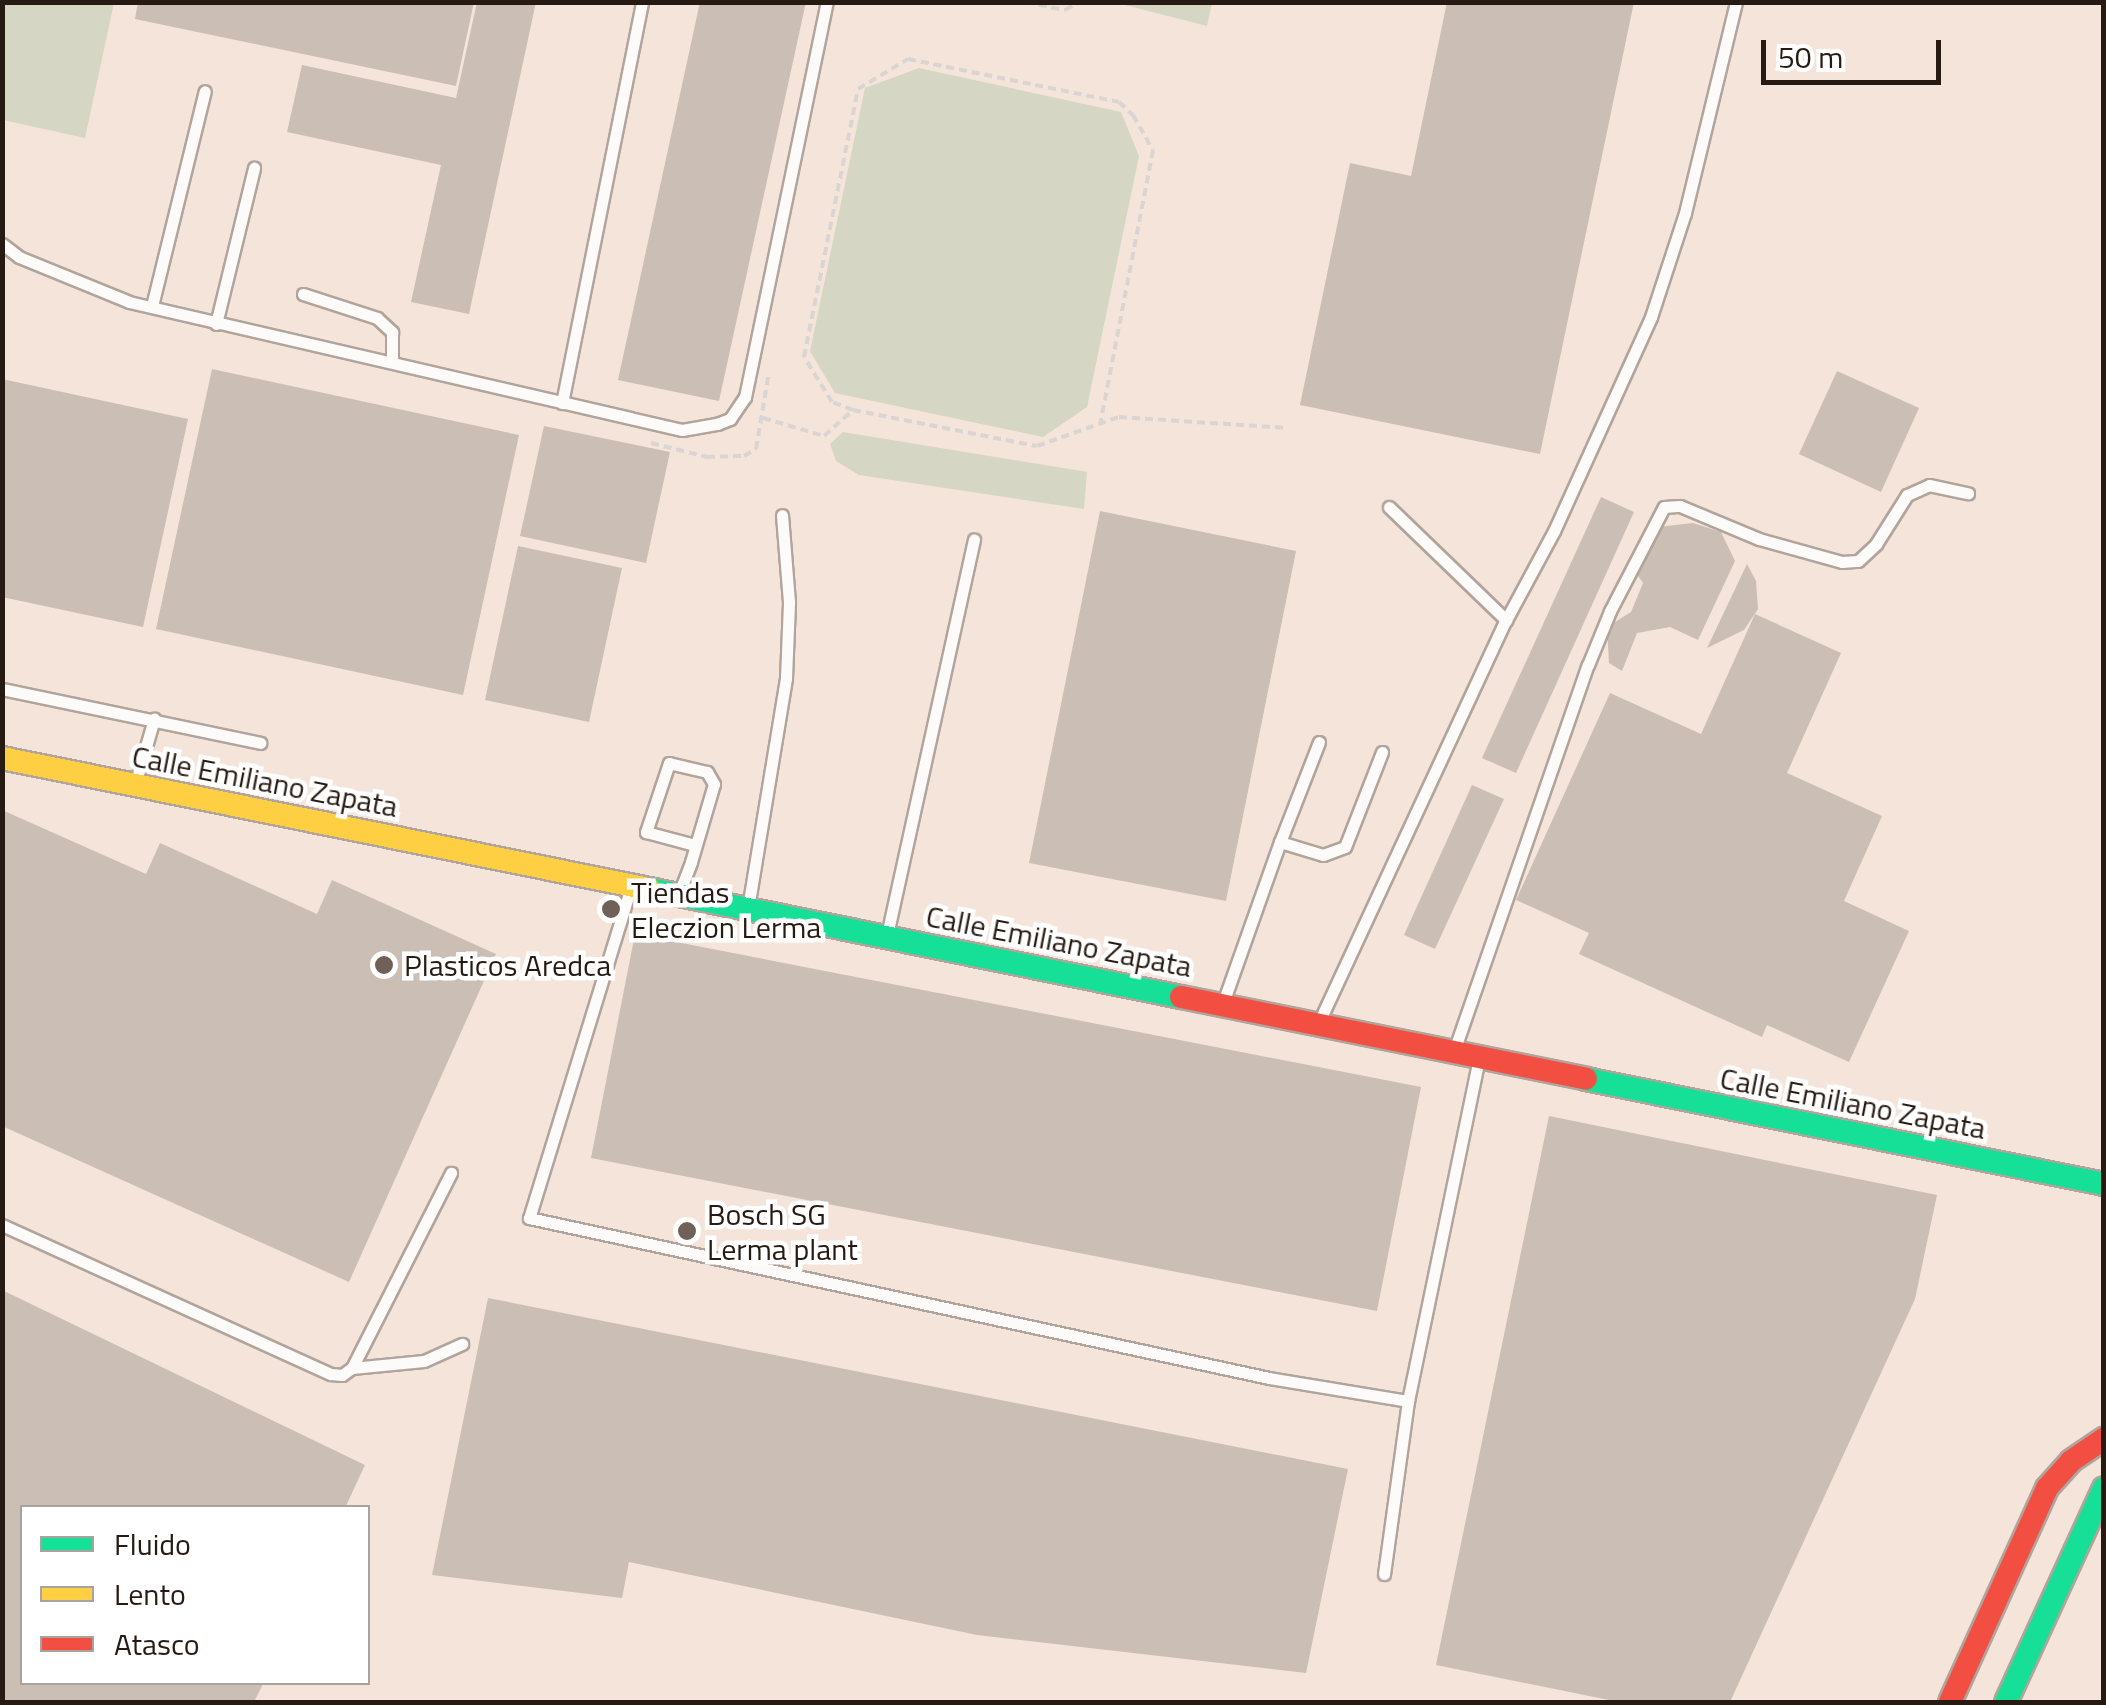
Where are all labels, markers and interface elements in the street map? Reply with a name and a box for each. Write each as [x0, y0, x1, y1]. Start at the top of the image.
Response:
scale bar [1766, 20, 1946, 82]
text: 50 m [1778, 34, 1843, 80]
street label: Calle Emiliano Zapata [129, 738, 401, 824]
place label: Tiendas Eleczion Lerma [631, 874, 821, 944]
marker: Tiendas Eleczion Lerma [600, 898, 622, 920]
street label: Calle Emiliano Zapata [923, 898, 1195, 984]
place label: Plasticos Aredca [404, 947, 611, 983]
marker: Plasticos Aredca [373, 954, 395, 976]
street label: Calle Emiliano Zapata [1717, 1060, 1989, 1146]
place label: Bosch SG Lerma plant [707, 1196, 858, 1266]
marker: Bosch SG Lerma plant [676, 1220, 698, 1242]
legend [20, 1505, 370, 1685]
text: Fluido [114, 1521, 191, 1567]
text: Lento [114, 1571, 186, 1617]
text: Atasco [114, 1621, 200, 1667]

